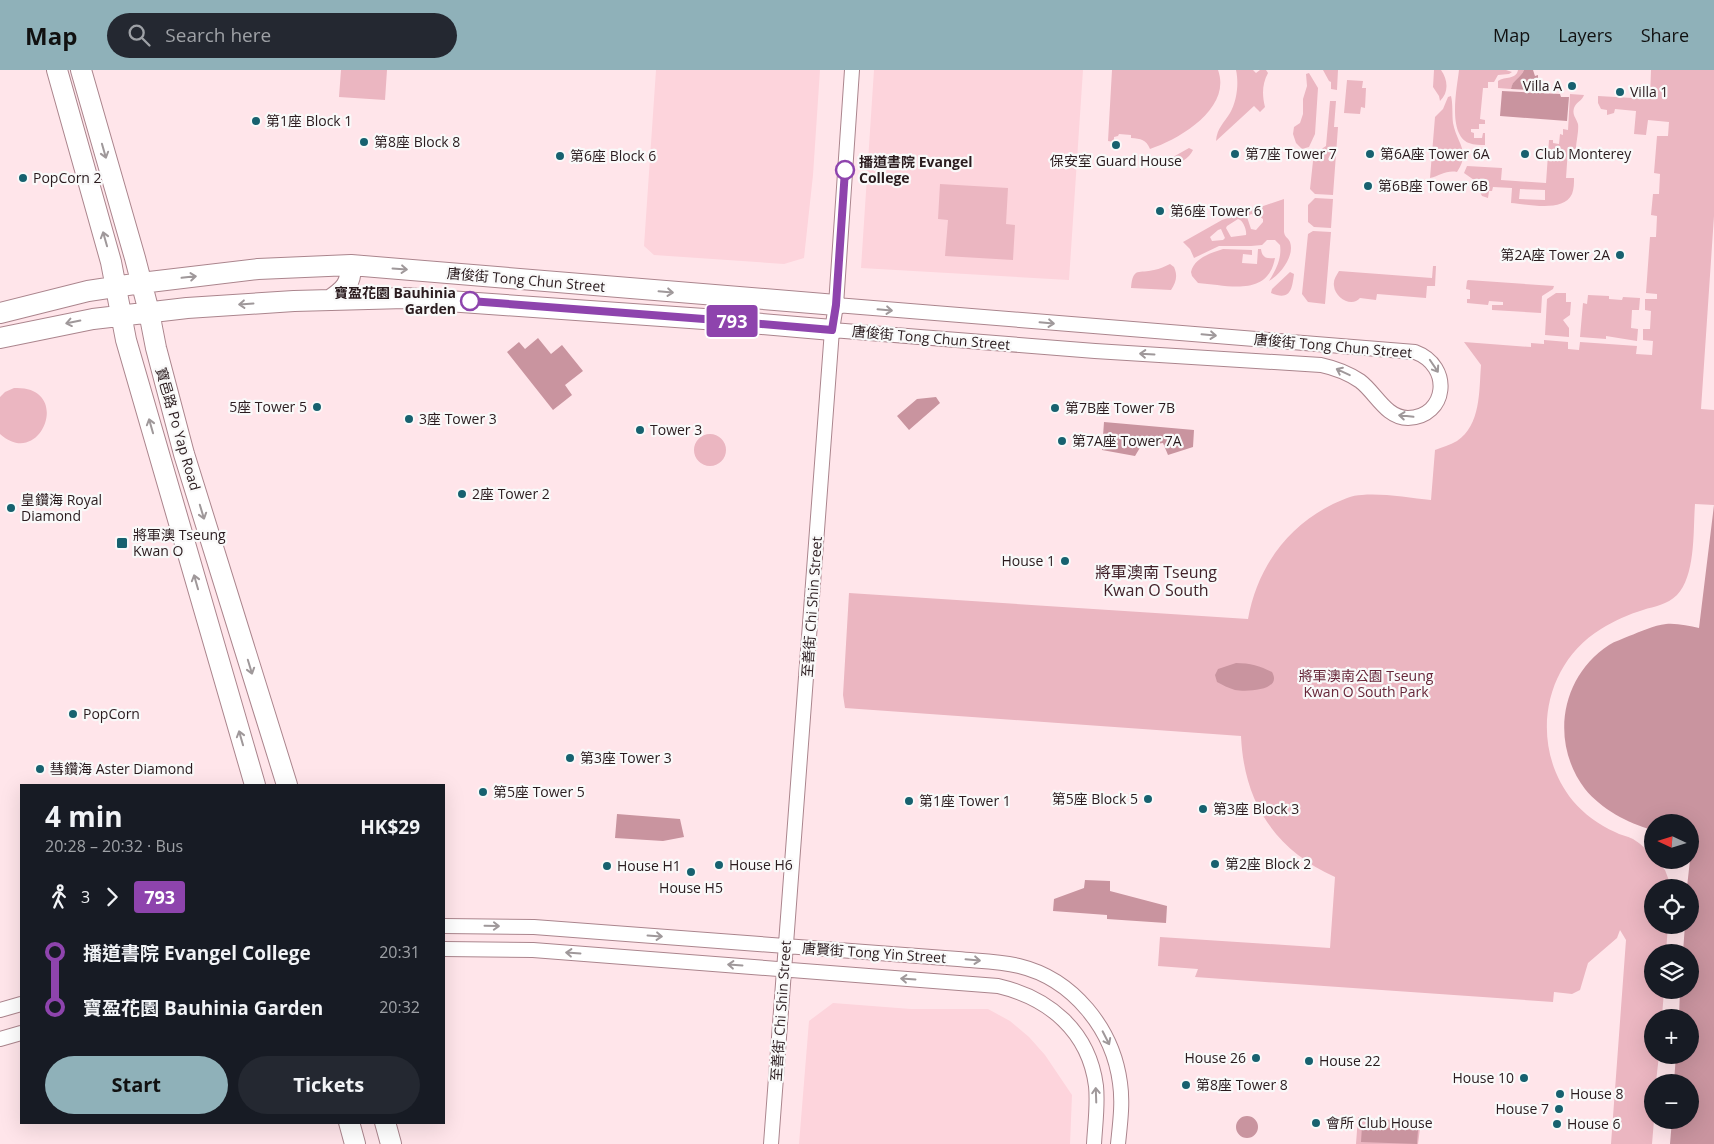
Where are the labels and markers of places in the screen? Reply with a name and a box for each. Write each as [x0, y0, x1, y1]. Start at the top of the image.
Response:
place label: Villa A [1523, 76, 1562, 95]
marker: Villa A [1566, 80, 1578, 92]
place label: Villa 1 [1630, 82, 1668, 101]
marker: Villa 1 [1614, 86, 1626, 98]
place label: 第1座 Block 1 [266, 111, 352, 130]
marker: 第1座 Block 1 [250, 115, 262, 127]
place label: 第8座 Block 8 [374, 132, 460, 151]
marker: 第8座 Block 8 [358, 136, 370, 148]
marker: 保安室 Guard House [1110, 139, 1122, 151]
place label: 第7座 Tower 7 [1245, 144, 1337, 163]
place label: 第6A座 Tower 6A [1380, 144, 1490, 163]
place label: Club Monterey [1535, 144, 1632, 163]
place label: 第6座 Block 6 [570, 146, 656, 165]
marker: 第7座 Tower 7 [1229, 148, 1241, 160]
marker: 第6A座 Tower 6A [1364, 148, 1376, 160]
marker: Club Monterey [1519, 148, 1531, 160]
marker: 第6座 Block 6 [554, 150, 566, 162]
place label: 保安室 Guard House [1050, 151, 1182, 170]
place label: 播道書院 Evangel College [859, 152, 973, 187]
marker: 播道書院 Evangel College [835, 160, 855, 180]
place label: PopCorn 2 [33, 168, 102, 187]
marker: PopCorn 2 [17, 172, 29, 184]
place label: 第6B座 Tower 6B [1378, 176, 1488, 195]
marker: 第6B座 Tower 6B [1362, 180, 1374, 192]
place label: 第6座 Tower 6 [1170, 201, 1262, 220]
marker: 第6座 Tower 6 [1154, 205, 1166, 217]
place label: 第2A座 Tower 2A [1500, 245, 1610, 264]
marker: 第2A座 Tower 2A [1614, 249, 1626, 261]
place label: 寶盈花園 Bauhinia Garden [334, 283, 456, 318]
marker: 寶盈花園 Bauhinia Garden [460, 291, 480, 311]
place label: 5座 Tower 5 [229, 397, 307, 416]
place label: 第7B座 Tower 7B [1065, 398, 1175, 417]
marker: 5座 Tower 5 [311, 401, 323, 413]
marker: 第7B座 Tower 7B [1049, 402, 1061, 414]
place label: 3座 Tower 3 [419, 409, 497, 428]
marker: 3座 Tower 3 [403, 413, 415, 425]
place label: Tower 3 [650, 420, 702, 439]
marker: Tower 3 [634, 424, 646, 436]
place label: 第7A座 Tower 7A [1072, 431, 1182, 450]
marker: 第7A座 Tower 7A [1056, 435, 1068, 447]
place label: 2座 Tower 2 [472, 484, 550, 503]
marker: 2座 Tower 2 [456, 488, 468, 500]
place label: 皇鑽海 Royal Diamond [21, 490, 102, 525]
marker: 皇鑽海 Royal Diamond [5, 502, 17, 514]
place label: 將軍澳 Tseung Kwan O [133, 525, 226, 560]
marker: 將軍澳 Tseung Kwan O [115, 536, 129, 550]
place label: House 1 [1001, 551, 1055, 570]
marker: House 1 [1059, 555, 1071, 567]
place label: PopCorn [83, 704, 140, 723]
marker: PopCorn [67, 708, 79, 720]
place label: 第3座 Tower 3 [580, 748, 672, 767]
marker: 第3座 Tower 3 [564, 752, 576, 764]
place label: 彗鑽海 Aster Diamond [50, 759, 193, 778]
marker: 彗鑽海 Aster Diamond [34, 763, 46, 775]
place label: 第5座 Tower 5 [493, 782, 585, 801]
marker: 第5座 Tower 5 [477, 786, 489, 798]
place label: 第5座 Block 5 [1052, 789, 1138, 808]
place label: 第1座 Tower 1 [919, 791, 1011, 810]
marker: 第5座 Block 5 [1142, 793, 1154, 805]
marker: 第1座 Tower 1 [903, 795, 915, 807]
place label: 第3座 Block 3 [1213, 799, 1299, 818]
marker: 第3座 Block 3 [1197, 803, 1209, 815]
place label: 第2座 Block 2 [1225, 854, 1311, 873]
place label: House H6 [729, 855, 793, 874]
place label: House H1 [617, 856, 681, 875]
marker: 第2座 Block 2 [1209, 858, 1221, 870]
marker: House H6 [713, 859, 725, 871]
marker: House H1 [601, 860, 613, 872]
marker: House H5 [685, 866, 697, 878]
place label: House H5 [659, 878, 723, 897]
place label: House 26 [1184, 1048, 1246, 1067]
place label: House 22 [1319, 1051, 1381, 1070]
marker: House 26 [1250, 1052, 1262, 1064]
marker: House 22 [1303, 1055, 1315, 1067]
place label: House 10 [1452, 1068, 1514, 1087]
marker: House 10 [1518, 1072, 1530, 1084]
place label: 第8座 Tower 8 [1196, 1075, 1288, 1094]
marker: 第8座 Tower 8 [1180, 1079, 1192, 1091]
place label: House 8 [1570, 1084, 1624, 1103]
marker: House 8 [1554, 1088, 1566, 1100]
place label: House 7 [1495, 1099, 1549, 1118]
marker: House 7 [1553, 1103, 1565, 1115]
place label: 會所 Club House [1326, 1113, 1433, 1132]
place label: House 6 [1567, 1114, 1621, 1133]
marker: 會所 Club House [1310, 1117, 1322, 1129]
marker: House 6 [1551, 1118, 1563, 1130]

